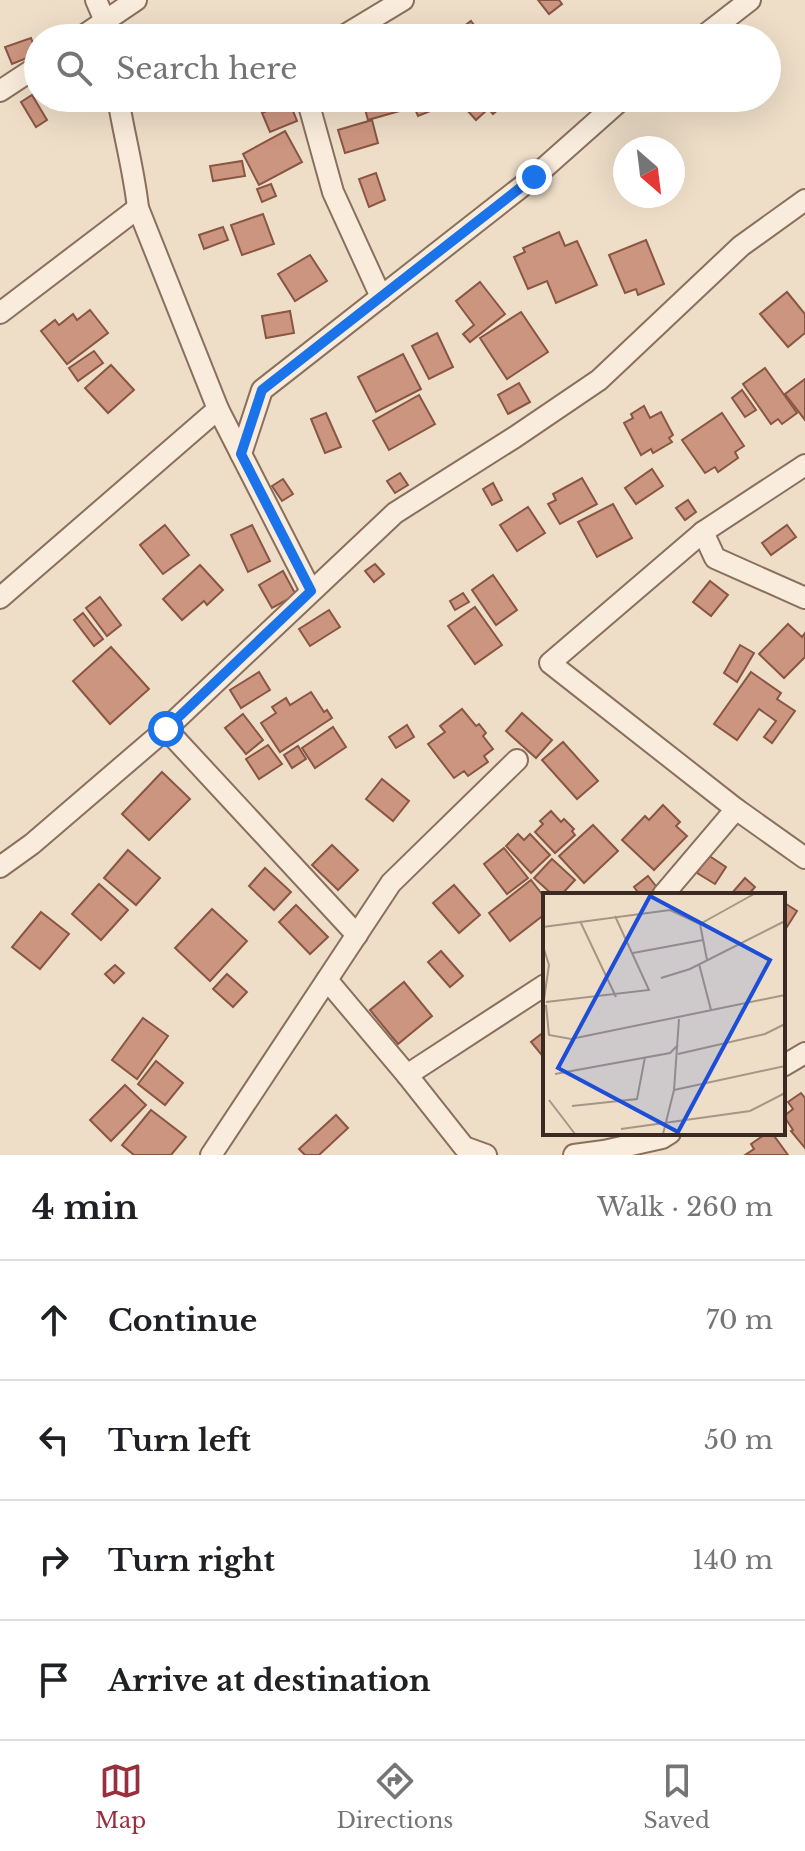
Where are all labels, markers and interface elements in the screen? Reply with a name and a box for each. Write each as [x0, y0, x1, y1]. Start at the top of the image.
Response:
search box [24, 24, 781, 112]
icon: search [52, 46, 96, 90]
text: Search here [116, 50, 297, 87]
north arrow [613, 136, 685, 208]
route end [516, 159, 552, 195]
route start [148, 711, 184, 747]
inset map [543, 893, 785, 1135]
text: 4 min [32, 1186, 138, 1228]
text: Walk · 260 m [597, 1191, 773, 1223]
icon: ahead [32, 1298, 76, 1342]
text: Continue [108, 1302, 257, 1339]
text: 70 m [706, 1304, 773, 1336]
icon: left [32, 1418, 76, 1462]
text: Turn left [108, 1422, 251, 1459]
text: 50 m [704, 1424, 773, 1456]
icon: right [32, 1538, 76, 1582]
text: Turn right [108, 1542, 275, 1579]
text: 140 m [692, 1544, 773, 1576]
icon: arrive [32, 1658, 76, 1702]
text: Arrive at destination [108, 1662, 431, 1699]
tab: Map [95, 1759, 146, 1834]
tab: Directions [336, 1759, 453, 1834]
tab: Saved [644, 1759, 710, 1834]

